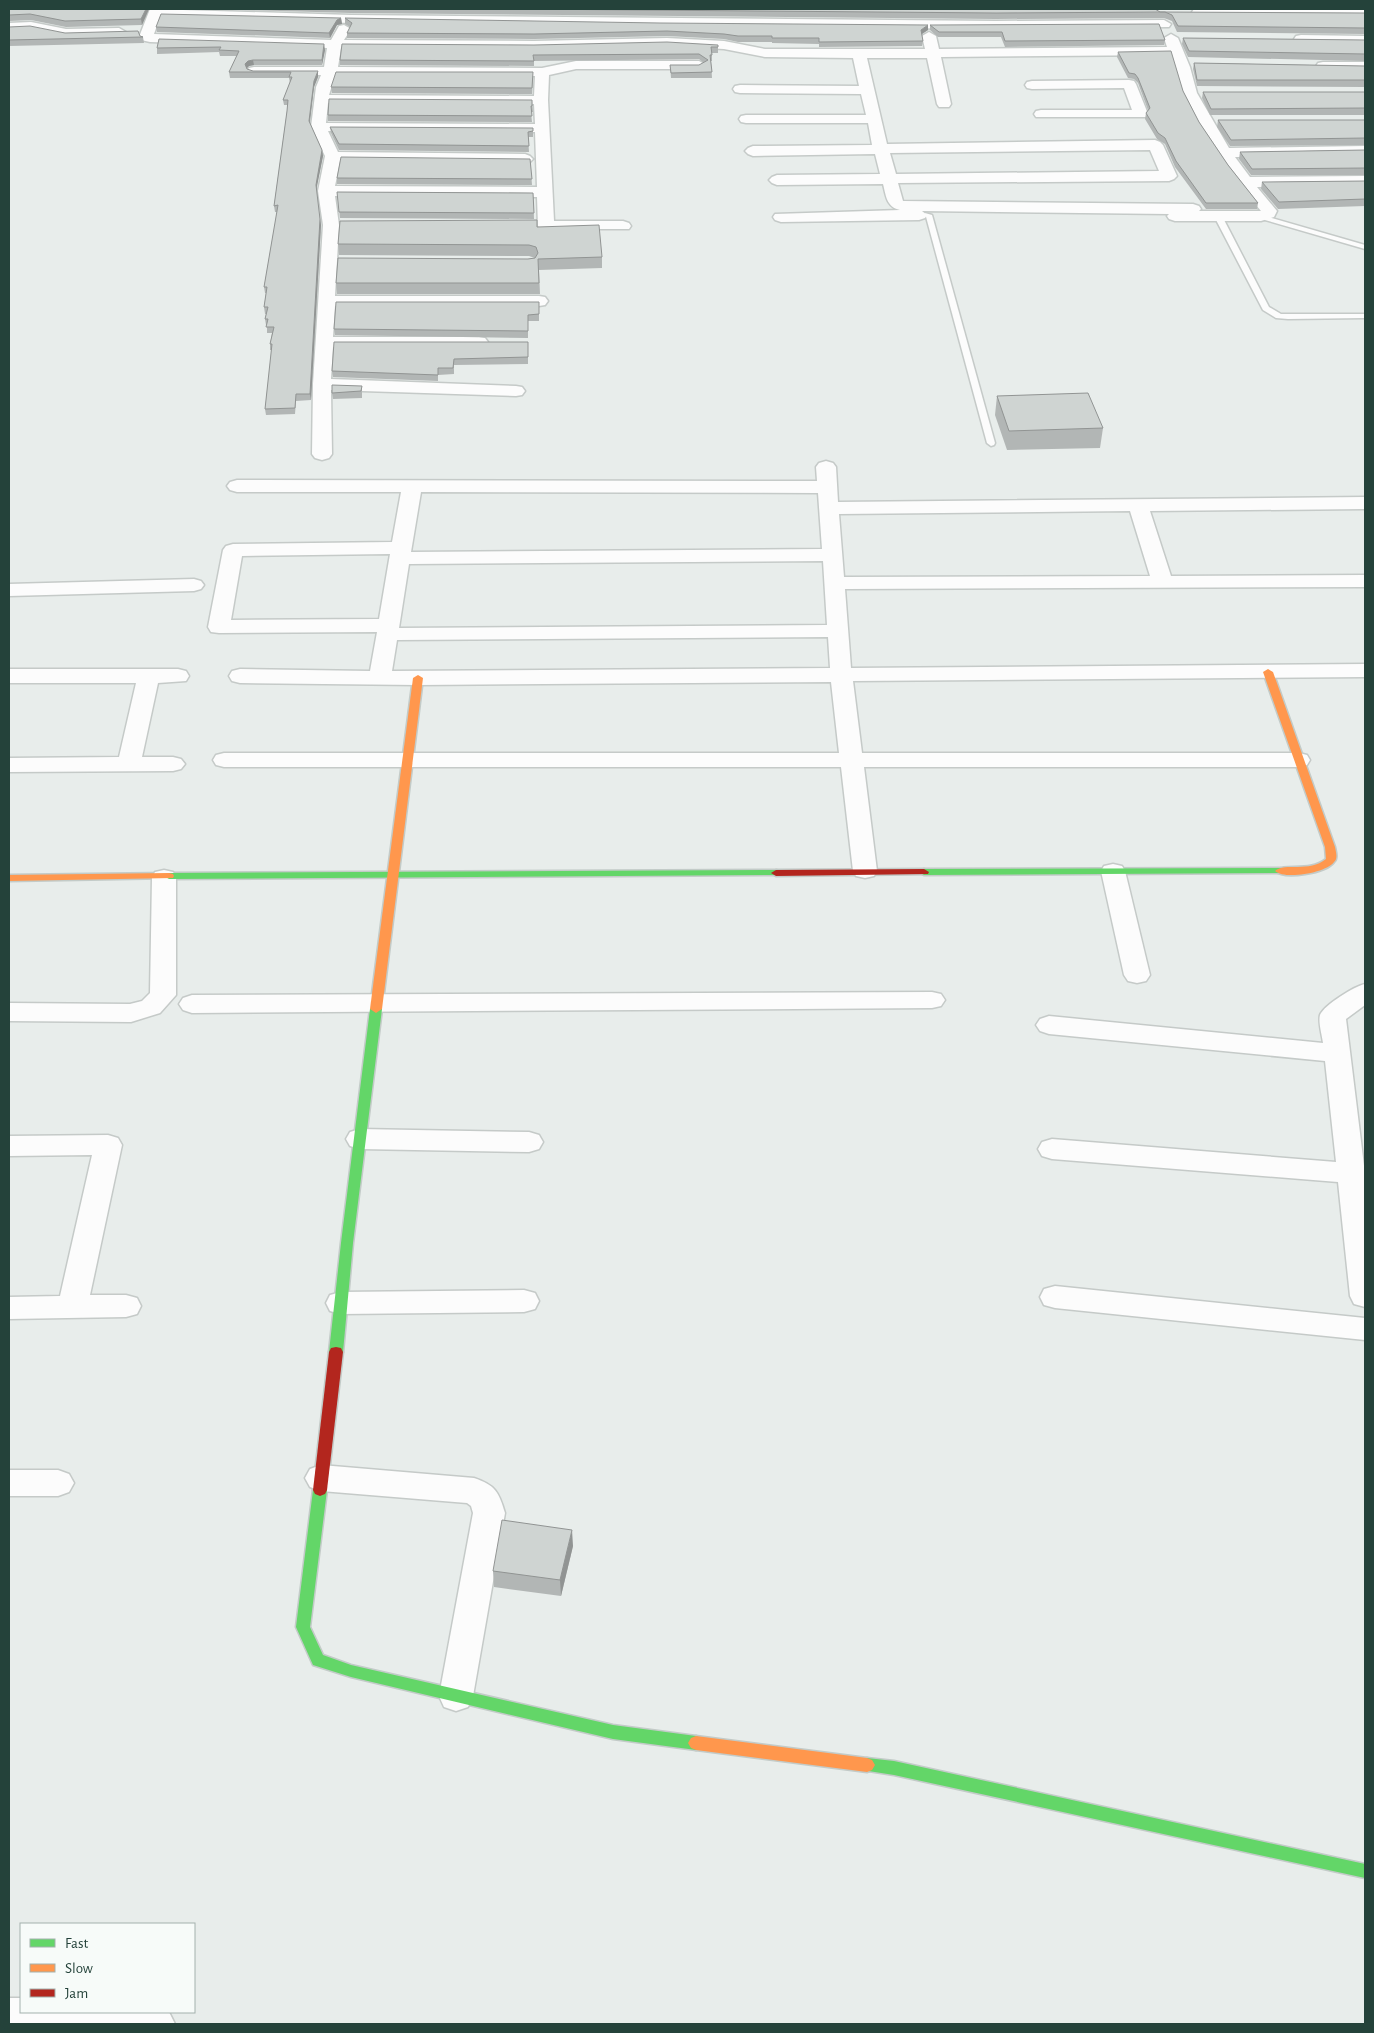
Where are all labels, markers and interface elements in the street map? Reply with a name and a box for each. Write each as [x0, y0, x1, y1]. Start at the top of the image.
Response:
legend [20, 1923, 195, 2013]
text: Fast [65, 1936, 89, 1951]
text: Slow [65, 1961, 93, 1976]
text: Jam [65, 1986, 88, 2001]

